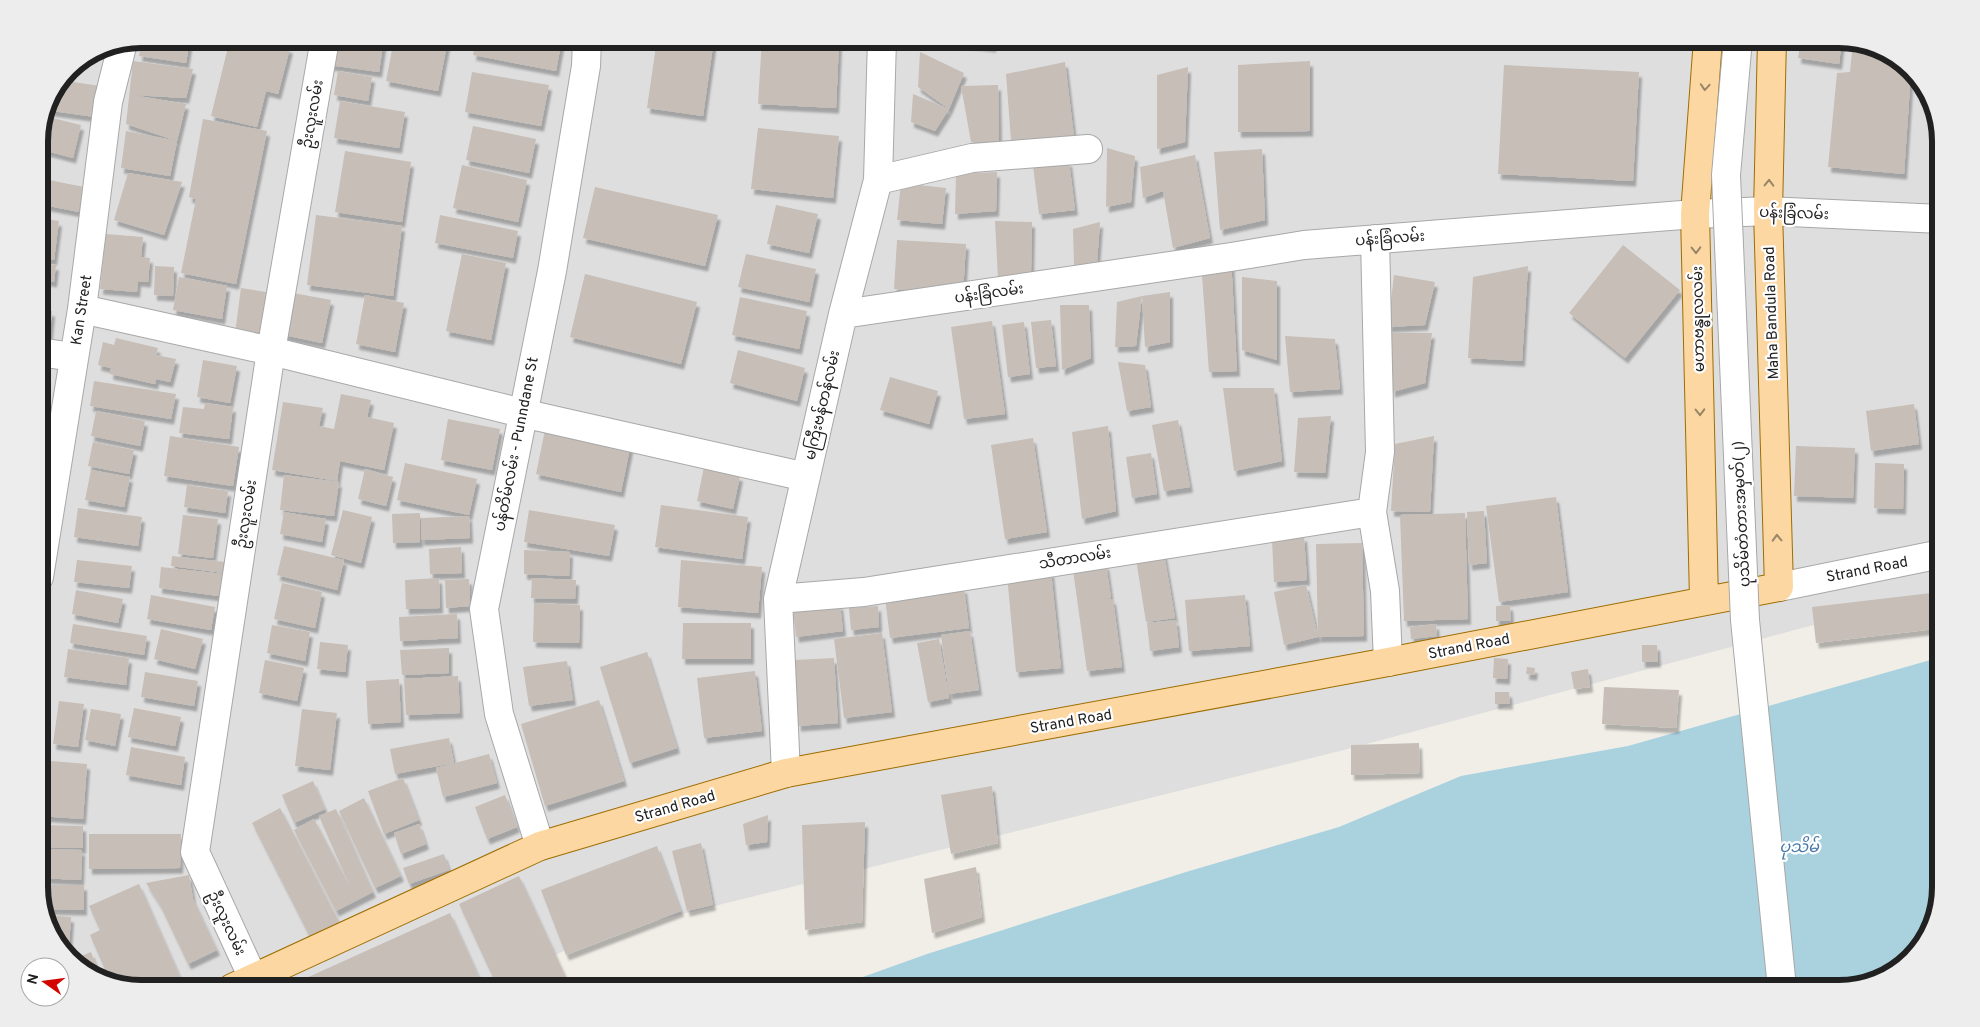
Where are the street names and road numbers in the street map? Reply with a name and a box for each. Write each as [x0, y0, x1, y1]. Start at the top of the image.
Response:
street label: ဦးလူးလမ်း [296, 78, 330, 150]
street label: ပန်းခြံလမ်း [1759, 202, 1829, 226]
street label: ပန်းခြံလမ်း [1355, 226, 1426, 252]
street label: Maha Bandula Road [1761, 246, 1784, 380]
street label: မဟာဗန္ဓုလလမ်း [1687, 266, 1711, 372]
street label: Kan Street [68, 274, 97, 347]
street label: ပန်းခြံလမ်း [953, 278, 1025, 310]
street label: မကြီးဗန်တန်လမ်း [800, 348, 846, 462]
street label: ပန်တိမ်လမ်း - Punndane St [489, 355, 545, 533]
street label: ပုသိမ်တံတားအမှတ်(၂) [1727, 440, 1757, 588]
street label: ဦးလူးလမ်း [231, 478, 263, 550]
street label: သီတာလမ်း [1037, 542, 1113, 575]
street label: Strand Road [1825, 553, 1910, 588]
street label: Strand Road [1427, 630, 1512, 665]
street label: Strand Road [1029, 706, 1114, 739]
street label: Strand Road [633, 787, 718, 828]
street label: ဦးလူးလမ်း [201, 887, 251, 960]

